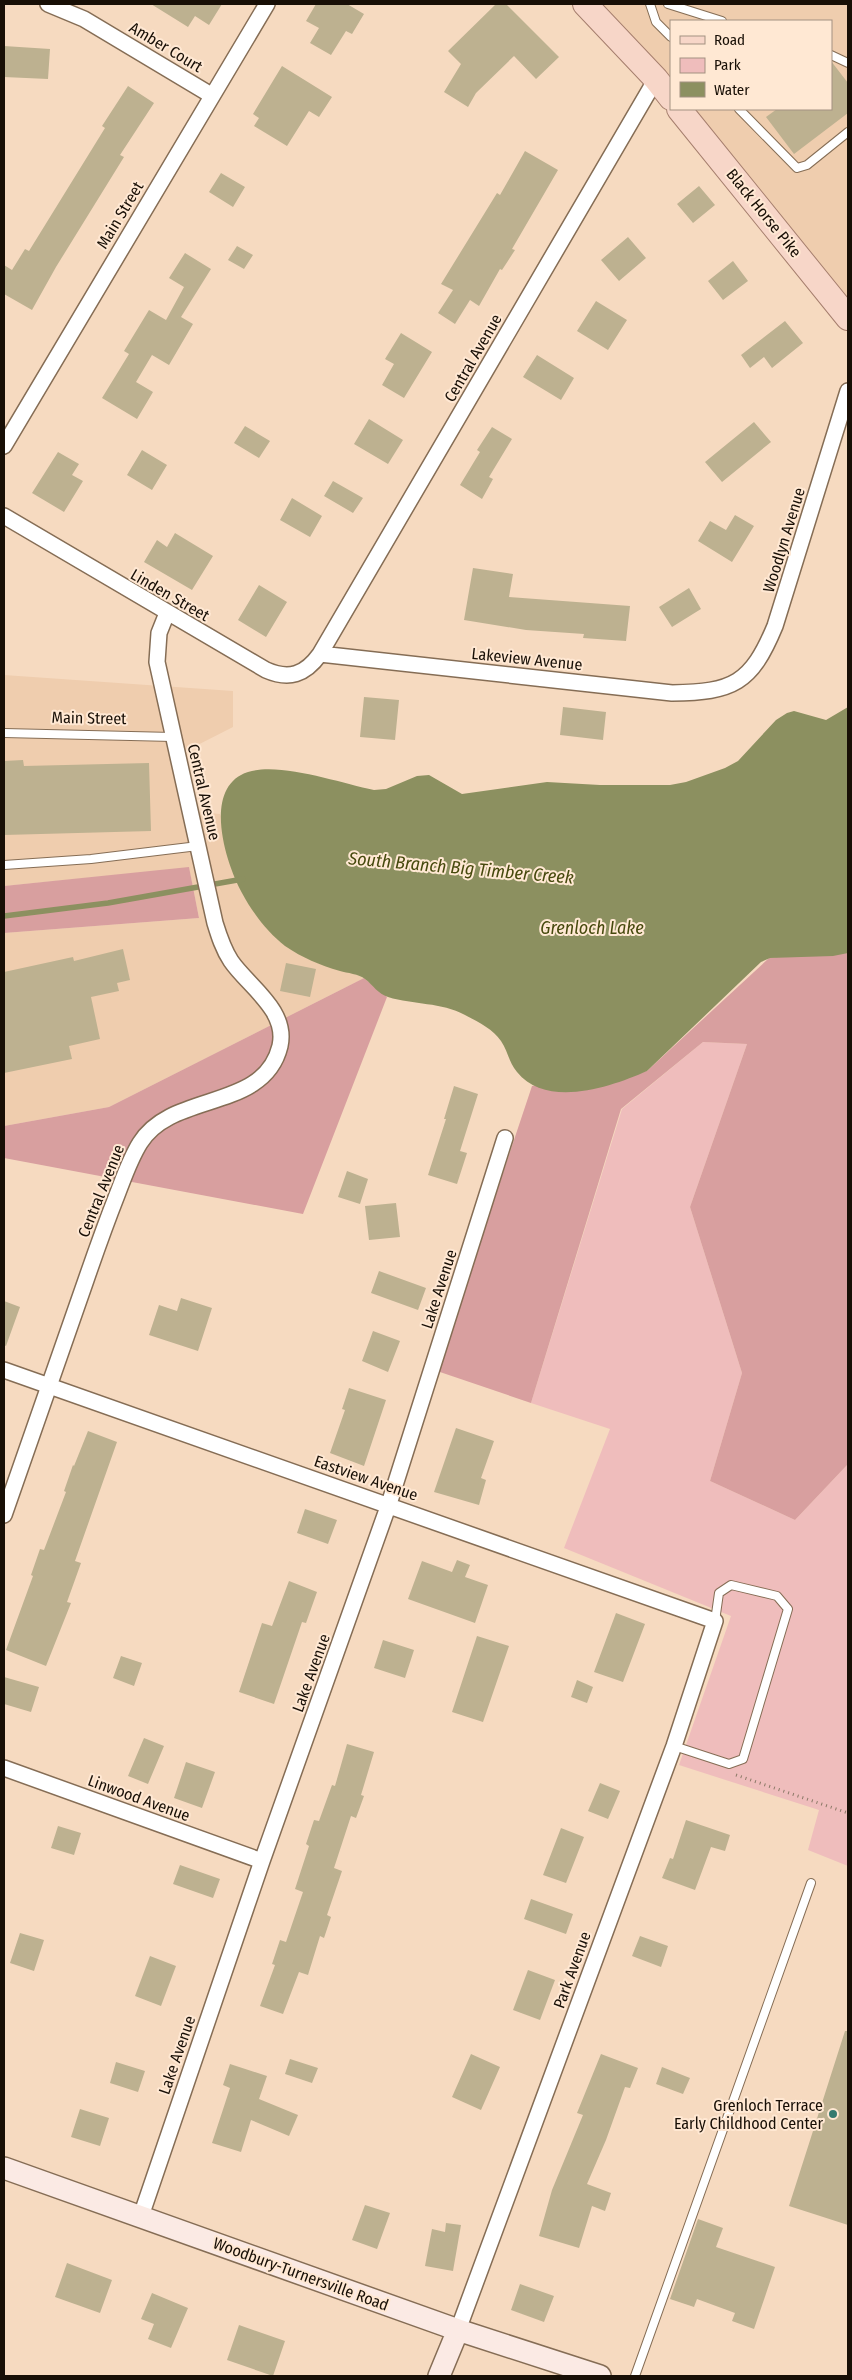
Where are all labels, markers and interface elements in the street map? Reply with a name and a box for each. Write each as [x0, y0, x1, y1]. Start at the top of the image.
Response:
street label: Amber Court [126, 18, 207, 77]
legend [670, 20, 832, 110]
text: Road [714, 31, 745, 49]
text: Park [714, 56, 741, 74]
text: Water [714, 81, 750, 99]
street label: Black Horse Pike [723, 165, 806, 261]
street label: Main Street [93, 177, 148, 252]
street label: Central Avenue [440, 311, 506, 405]
street label: Woodlyn Avenue [759, 485, 809, 595]
street label: Linden Street [127, 565, 213, 626]
street label: Lakeview Avenue [471, 644, 583, 674]
street label: Main Street [51, 708, 127, 728]
street label: Central Avenue [184, 742, 224, 842]
water label: South Branch Big Timber Creek [346, 847, 575, 889]
water label: Grenloch Lake [540, 917, 644, 939]
street label: Central Avenue [74, 1142, 128, 1240]
street label: Lake Avenue [417, 1247, 461, 1331]
street label: Eastview Avenue [312, 1451, 420, 1505]
street label: Lake Avenue [288, 1631, 334, 1715]
street label: Linwood Avenue [85, 1771, 193, 1825]
street label: Park Avenue [549, 1929, 595, 2011]
street label: Lake Avenue [155, 2013, 199, 2097]
place label: Grenloch Terrace Early Childhood Center [674, 2096, 823, 2133]
marker: Grenloch Terrace Early Childhood Center [827, 2108, 839, 2120]
street label: Woodbury-Turnersville Road [211, 2233, 391, 2315]

